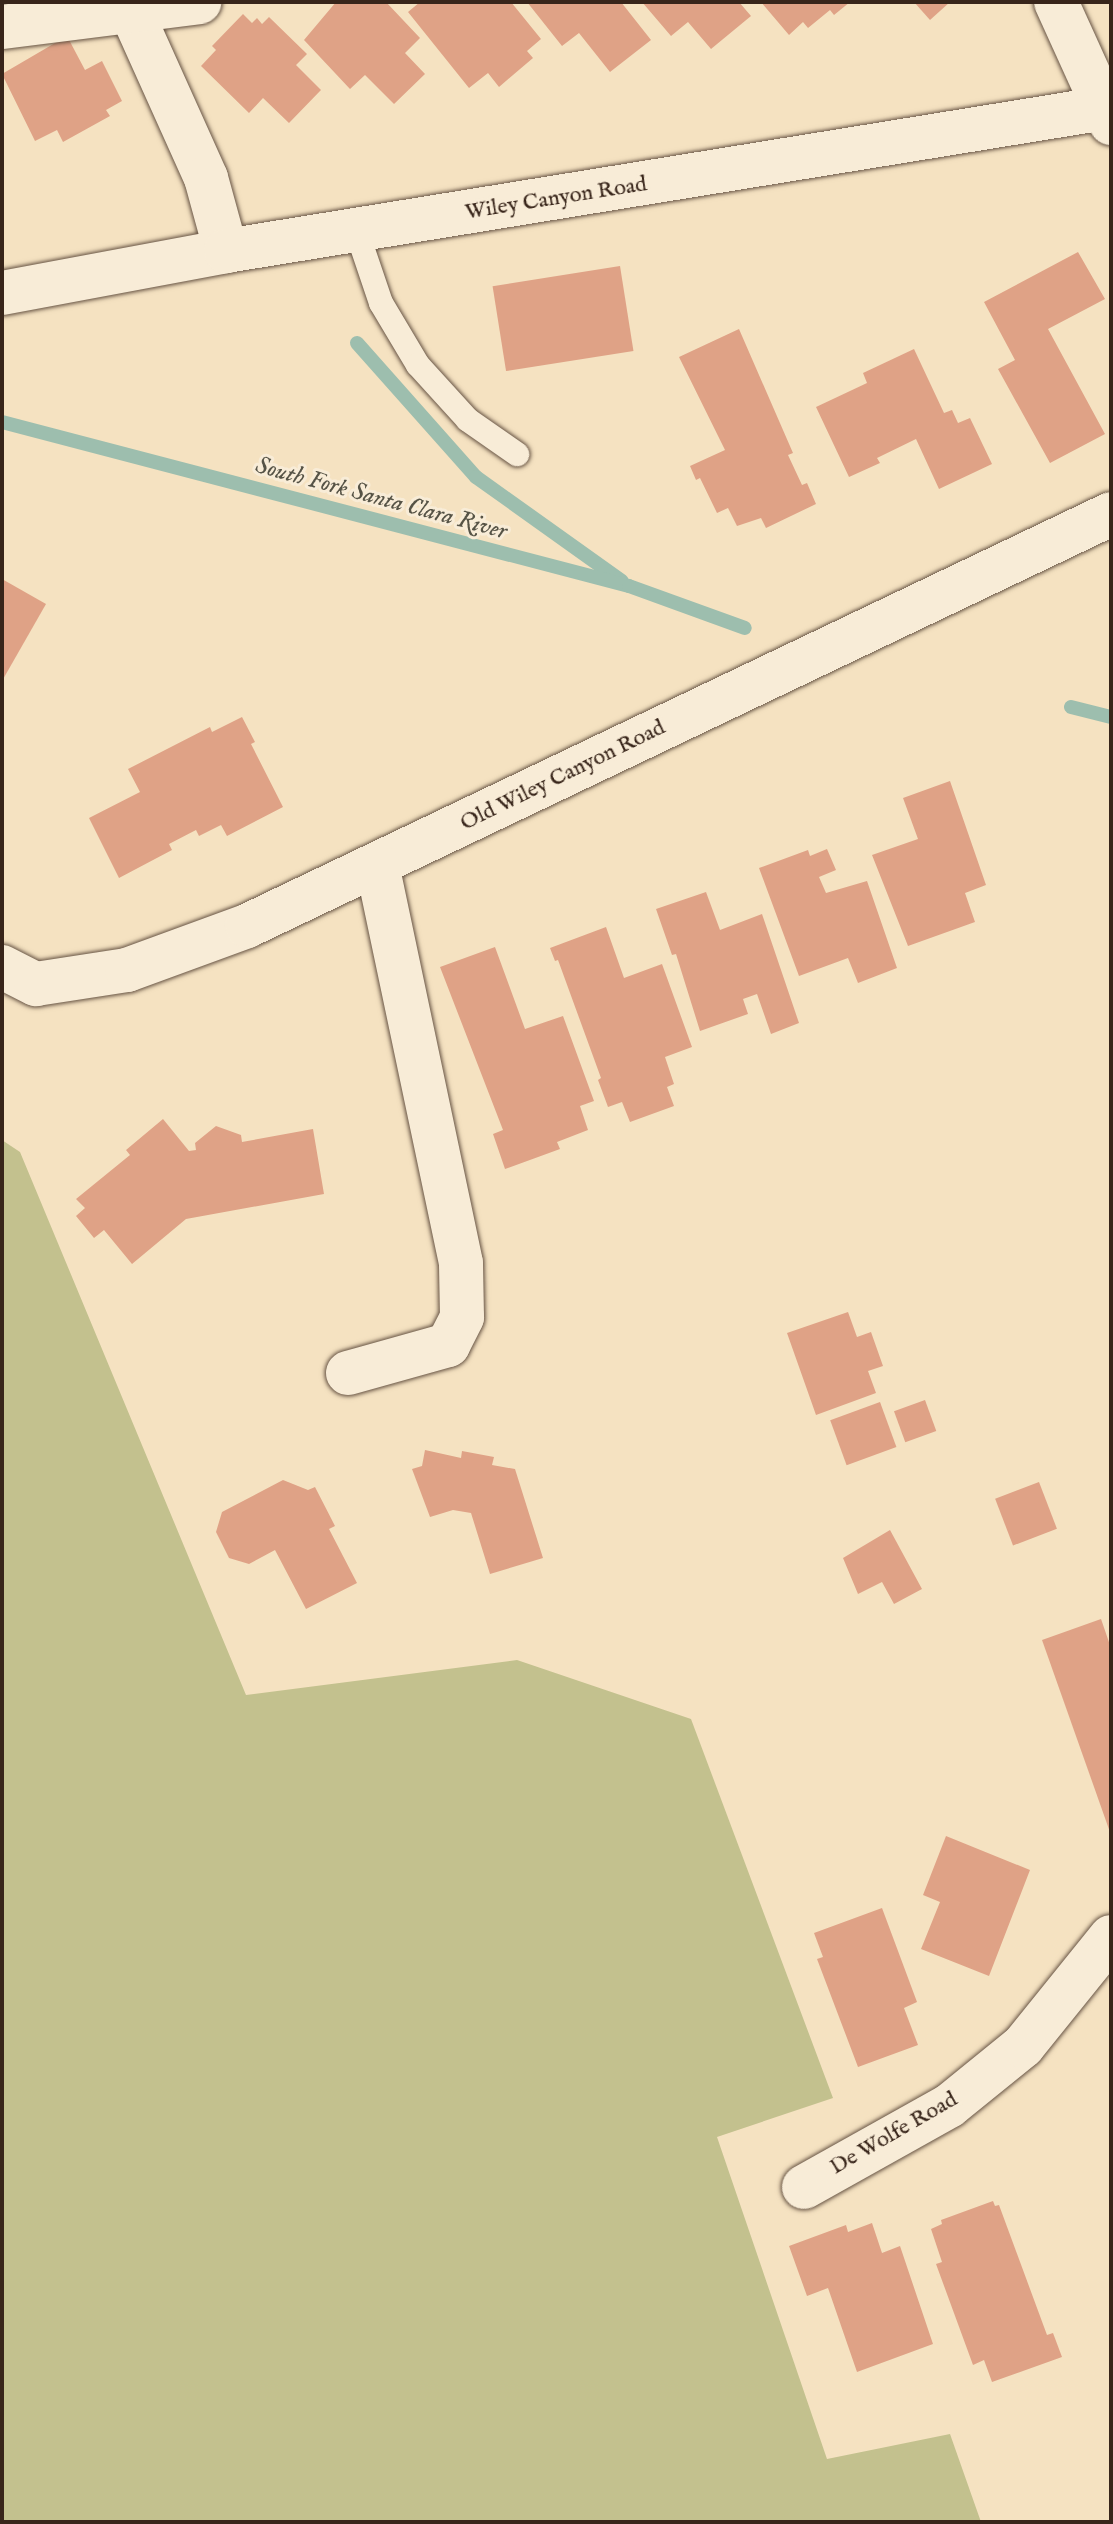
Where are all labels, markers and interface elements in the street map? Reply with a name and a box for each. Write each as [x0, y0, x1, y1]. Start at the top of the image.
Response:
street label: Wiley Canyon Road [463, 172, 649, 226]
water label: South Fork Santa Clara River [252, 452, 510, 546]
street label: Old Wiley Canyon Road [456, 715, 670, 837]
street label: De Wolfe Road [826, 2087, 962, 2181]

